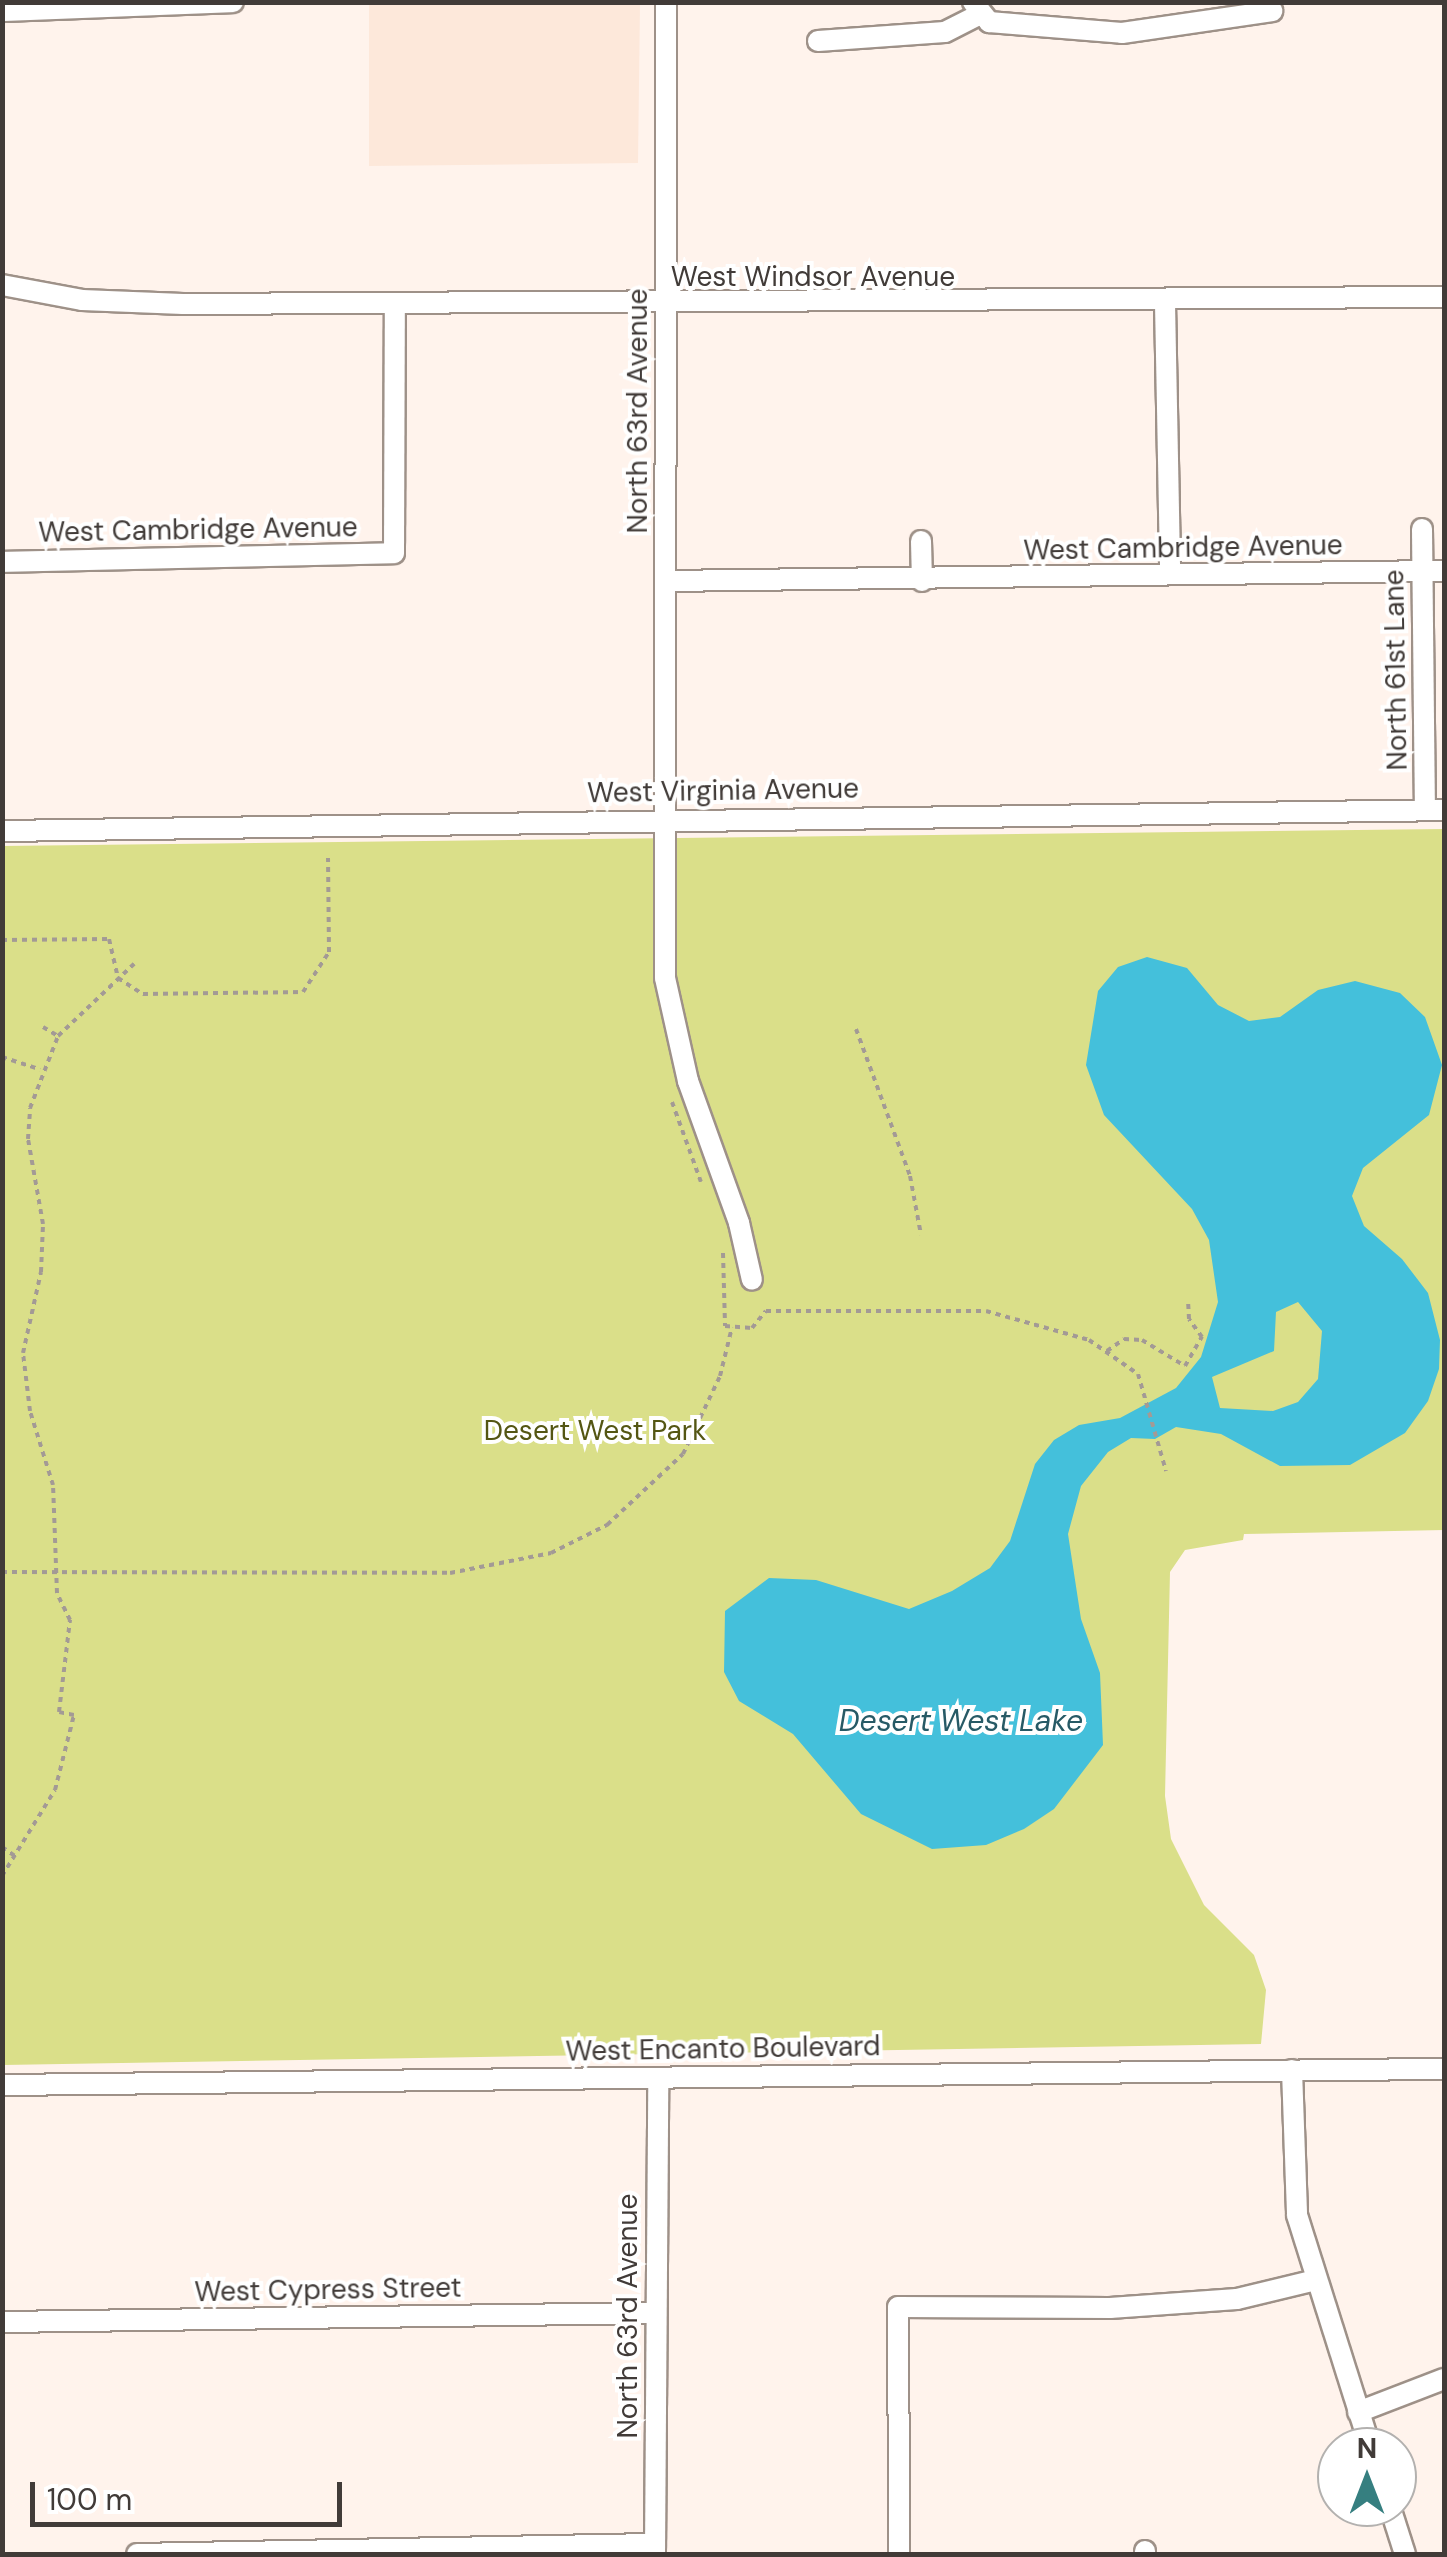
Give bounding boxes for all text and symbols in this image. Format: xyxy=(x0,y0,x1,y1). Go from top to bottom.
street label: West Windsor Avenue xyxy=(671,260,955,294)
street label: North 63rd Avenue xyxy=(621,289,655,533)
street label: West Cambridge Avenue xyxy=(38,510,358,550)
street label: West Cambridge Avenue xyxy=(1023,528,1343,568)
street label: North 61st Lane xyxy=(1377,569,1415,771)
street label: West Virginia Avenue xyxy=(587,772,859,810)
park label: Desert West Park xyxy=(484,1414,706,1448)
water label: Desert West Lake xyxy=(839,1703,1083,1739)
street label: West Encanto Boulevard xyxy=(565,2029,881,2069)
street label: North 63rd Avenue xyxy=(611,2194,645,2438)
street label: West Cypress Street xyxy=(194,2271,462,2309)
north arrow xyxy=(1317,2427,1417,2527)
text: N xyxy=(1357,2430,1377,2467)
scale bar xyxy=(35,2462,348,2524)
text: 100 m xyxy=(47,2480,132,2519)

